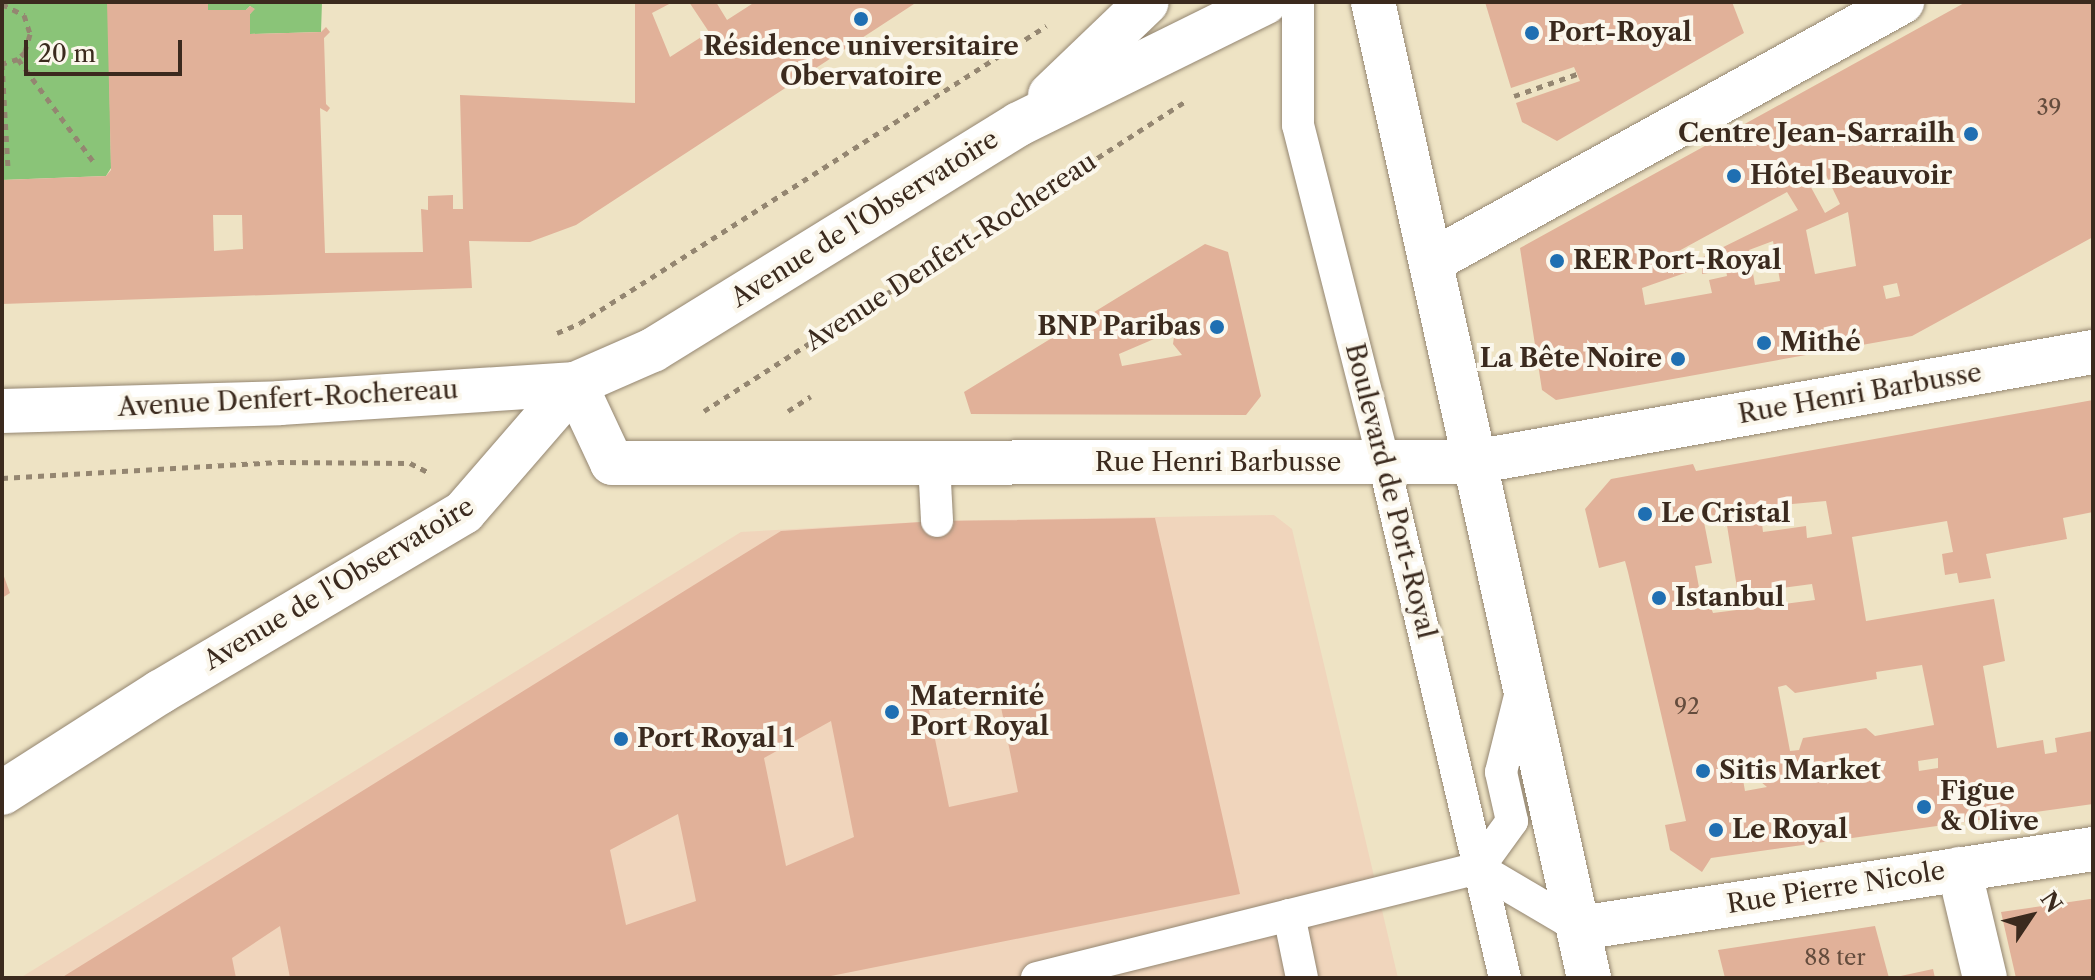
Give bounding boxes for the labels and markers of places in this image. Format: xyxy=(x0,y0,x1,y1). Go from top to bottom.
marker: Résidence universitaire Obervatoire xyxy=(852,10,870,28)
place label: Port-Royal xyxy=(1548,17,1692,49)
marker: Port-Royal xyxy=(1523,24,1541,42)
place label: Résidence universitaire Obervatoire xyxy=(703,31,1019,92)
place label: Centre Jean-Sarrailh xyxy=(1678,118,1955,150)
marker: Centre Jean-Sarrailh xyxy=(1962,125,1980,143)
place label: Hôtel Beauvoir xyxy=(1750,160,1952,192)
marker: Hôtel Beauvoir xyxy=(1725,167,1743,185)
place label: RER Port-Royal xyxy=(1573,245,1782,277)
marker: RER Port-Royal xyxy=(1548,252,1566,270)
place label: BNP Paribas xyxy=(1036,311,1201,343)
marker: BNP Paribas xyxy=(1208,318,1226,336)
place label: Mithé xyxy=(1780,327,1861,359)
marker: Mithé xyxy=(1755,334,1773,352)
place label: La Bête Noire xyxy=(1479,343,1662,375)
marker: La Bête Noire xyxy=(1669,350,1687,368)
place label: Le Cristal xyxy=(1661,498,1791,530)
marker: Le Cristal xyxy=(1636,505,1654,523)
place label: Istanbul xyxy=(1675,582,1784,614)
marker: Istanbul xyxy=(1650,589,1668,607)
place label: Maternité Port Royal xyxy=(910,681,1049,742)
marker: Maternité Port Royal xyxy=(881,701,903,723)
place label: Port Royal 1 xyxy=(637,723,794,755)
marker: Port Royal 1 xyxy=(612,730,630,748)
place label: Sitis Market xyxy=(1719,755,1881,787)
marker: Sitis Market xyxy=(1694,762,1712,780)
place label: Figue & Olive xyxy=(1940,776,2039,838)
marker: Figue & Olive xyxy=(1915,798,1933,816)
place label: Le Royal xyxy=(1732,814,1848,846)
marker: Le Royal xyxy=(1707,821,1725,839)

